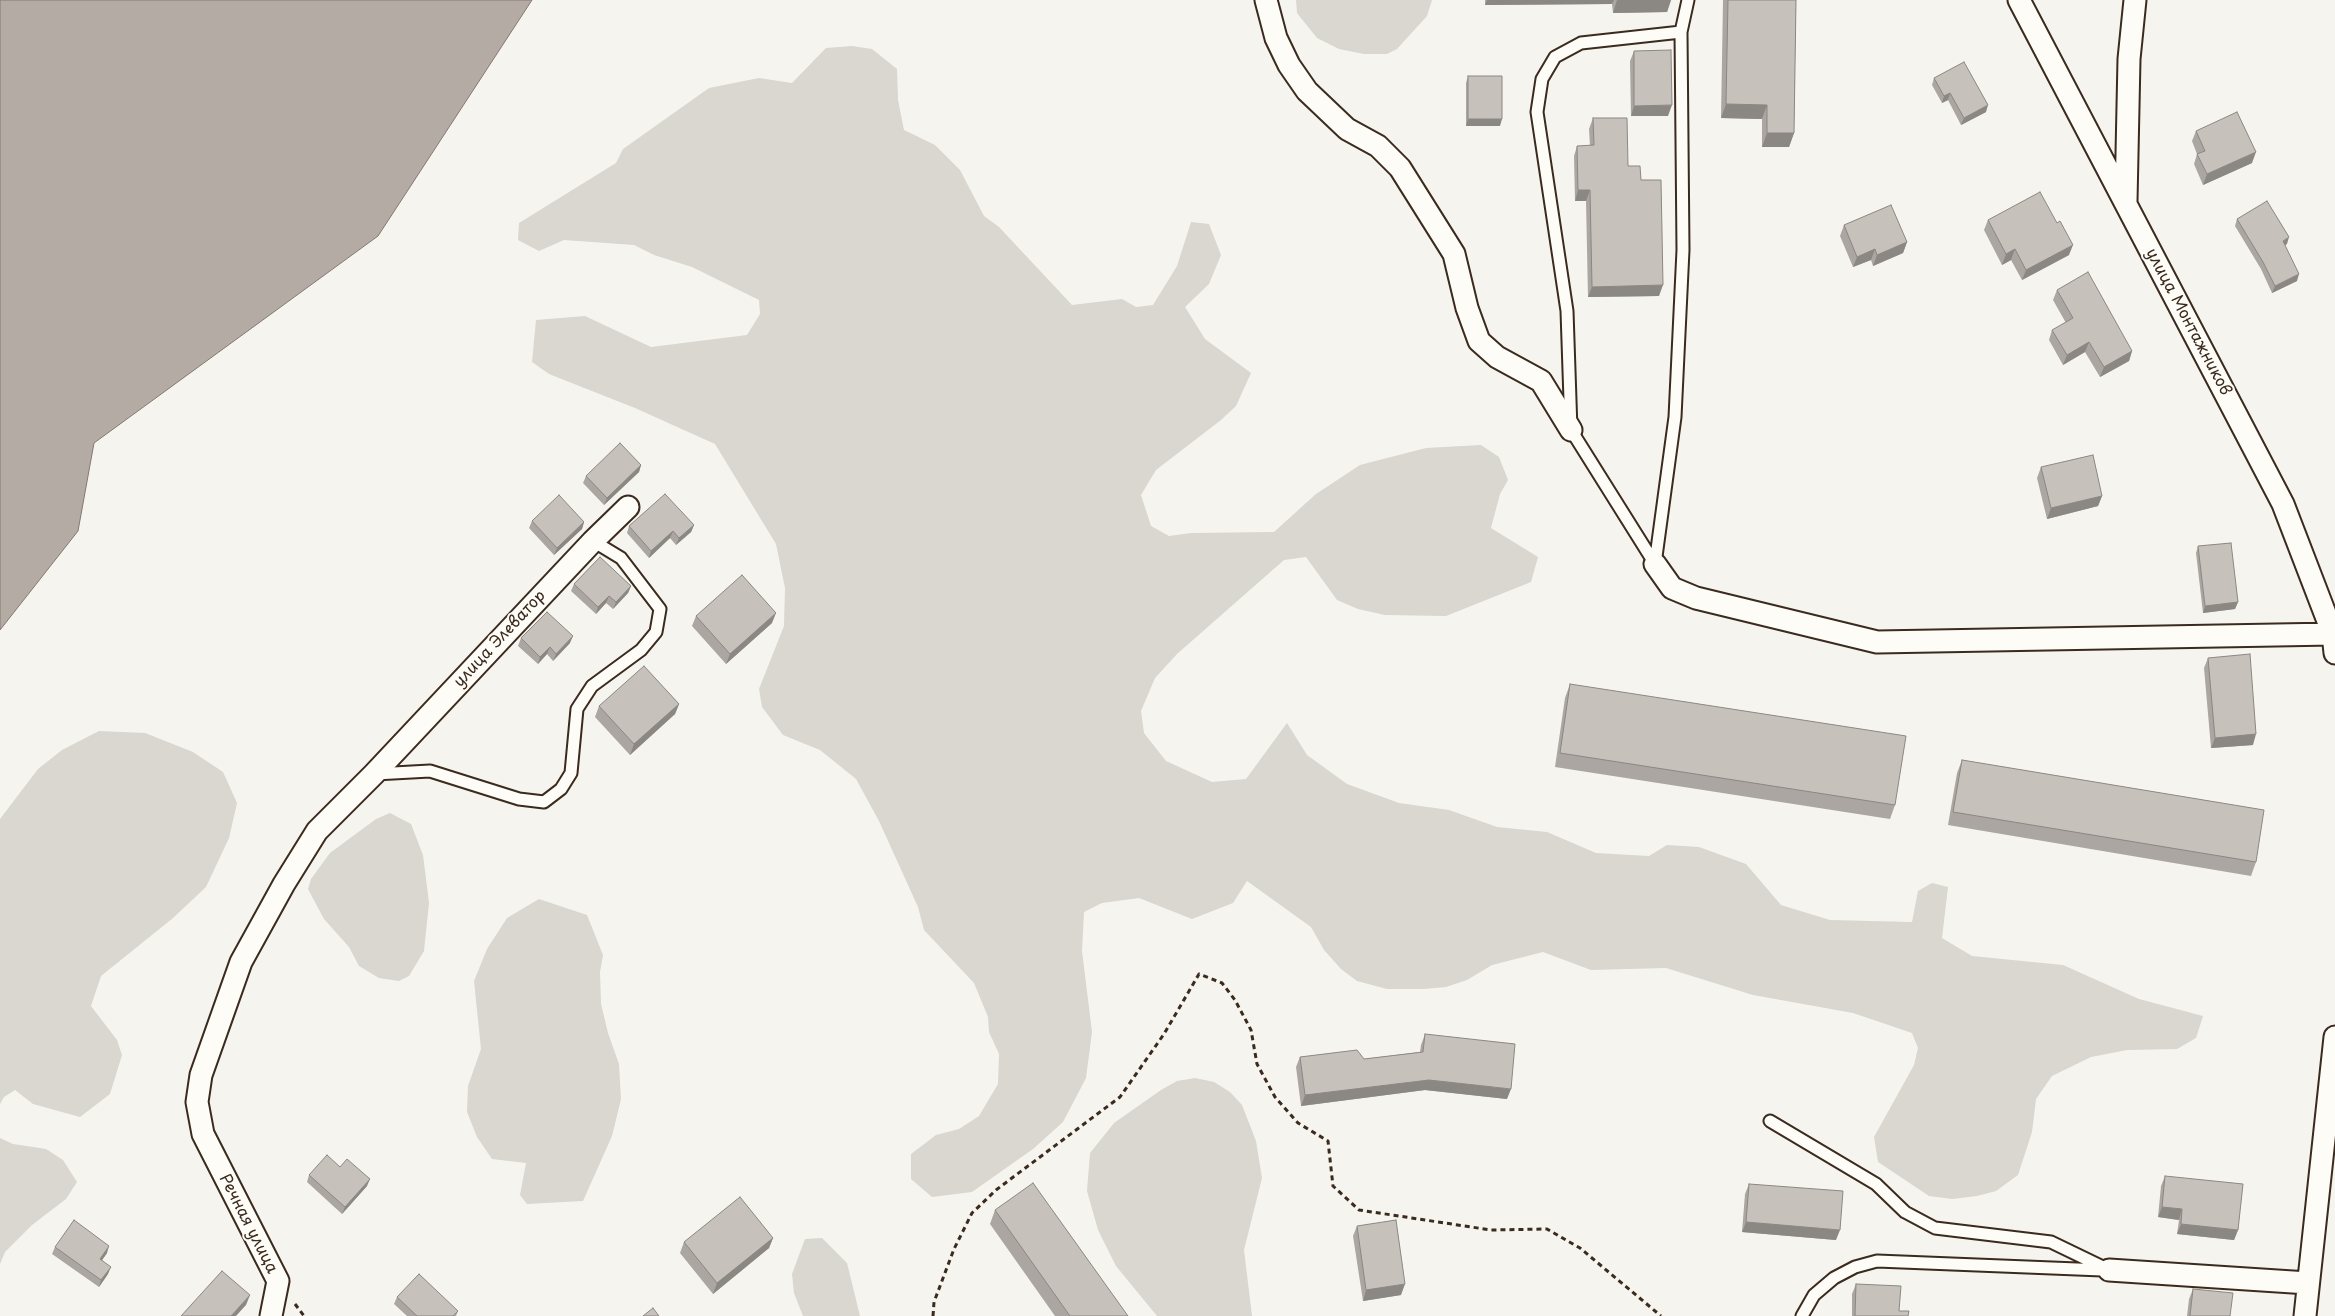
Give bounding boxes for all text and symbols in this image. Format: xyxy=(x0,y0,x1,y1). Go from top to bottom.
street label: улица Монтажников xyxy=(2141,245,2235,399)
street label: улица Элеватор xyxy=(450,586,550,692)
street label: Речная улица xyxy=(215,1171,281,1277)

